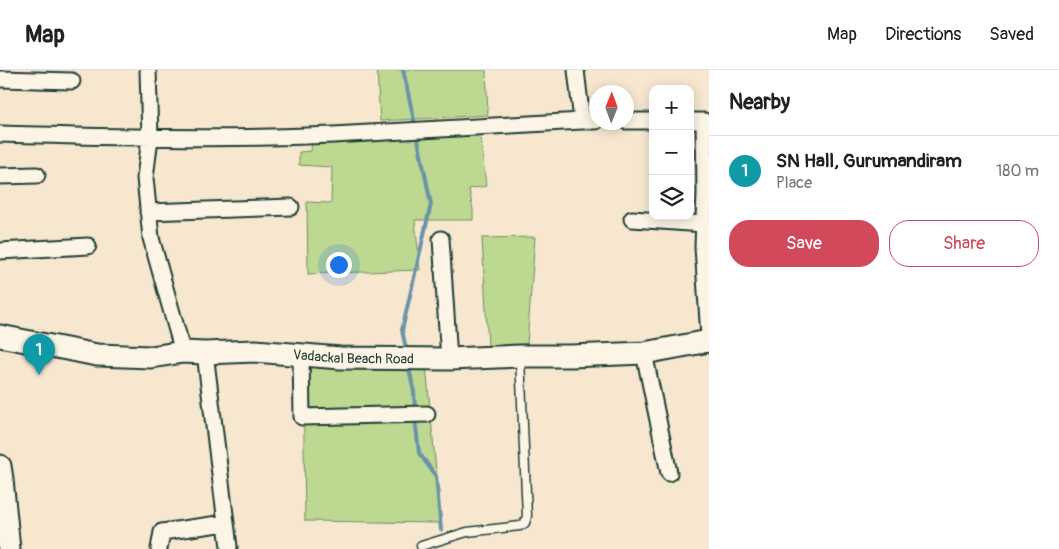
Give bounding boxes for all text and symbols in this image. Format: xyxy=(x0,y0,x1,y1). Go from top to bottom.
text: Map xyxy=(25,20,65,49)
text: Map xyxy=(827,23,857,46)
text: Directions xyxy=(885,23,961,46)
text: Saved xyxy=(989,23,1034,46)
north arrow xyxy=(589,85,634,130)
map controls xyxy=(649,85,694,220)
button: + xyxy=(649,85,694,130)
text: Nearby xyxy=(729,89,790,116)
button: − xyxy=(649,130,694,175)
text: SN Hall, Gurumandiram xyxy=(776,149,962,173)
text: 1 xyxy=(742,161,748,181)
text: 180 m xyxy=(996,161,1039,181)
text: Place xyxy=(776,173,812,193)
button: layers xyxy=(649,175,694,220)
button: Save xyxy=(729,220,879,267)
button: Share xyxy=(889,220,1039,267)
your location xyxy=(326,252,352,278)
pin: 1 xyxy=(23,334,55,375)
street label: Vadackal Beach Road xyxy=(292,346,414,368)

